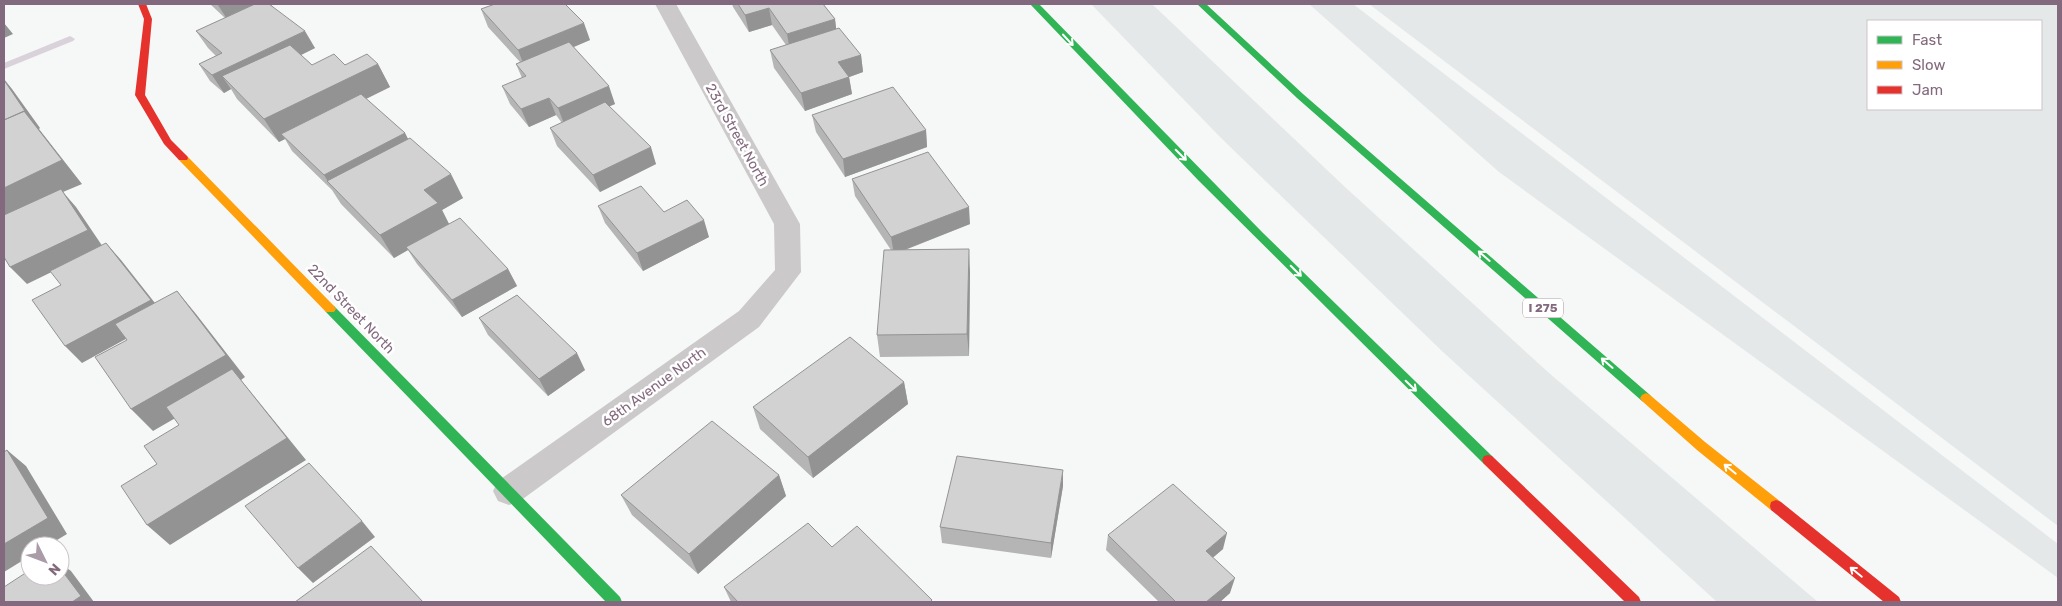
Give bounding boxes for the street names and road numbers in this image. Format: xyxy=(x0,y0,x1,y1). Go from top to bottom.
street label: 23rd Street North xyxy=(702,81,772,189)
street label: 22nd Street North xyxy=(304,261,398,357)
road number: I 275 xyxy=(1523,298,1563,318)
street label: 68th Avenue North xyxy=(599,344,709,430)

